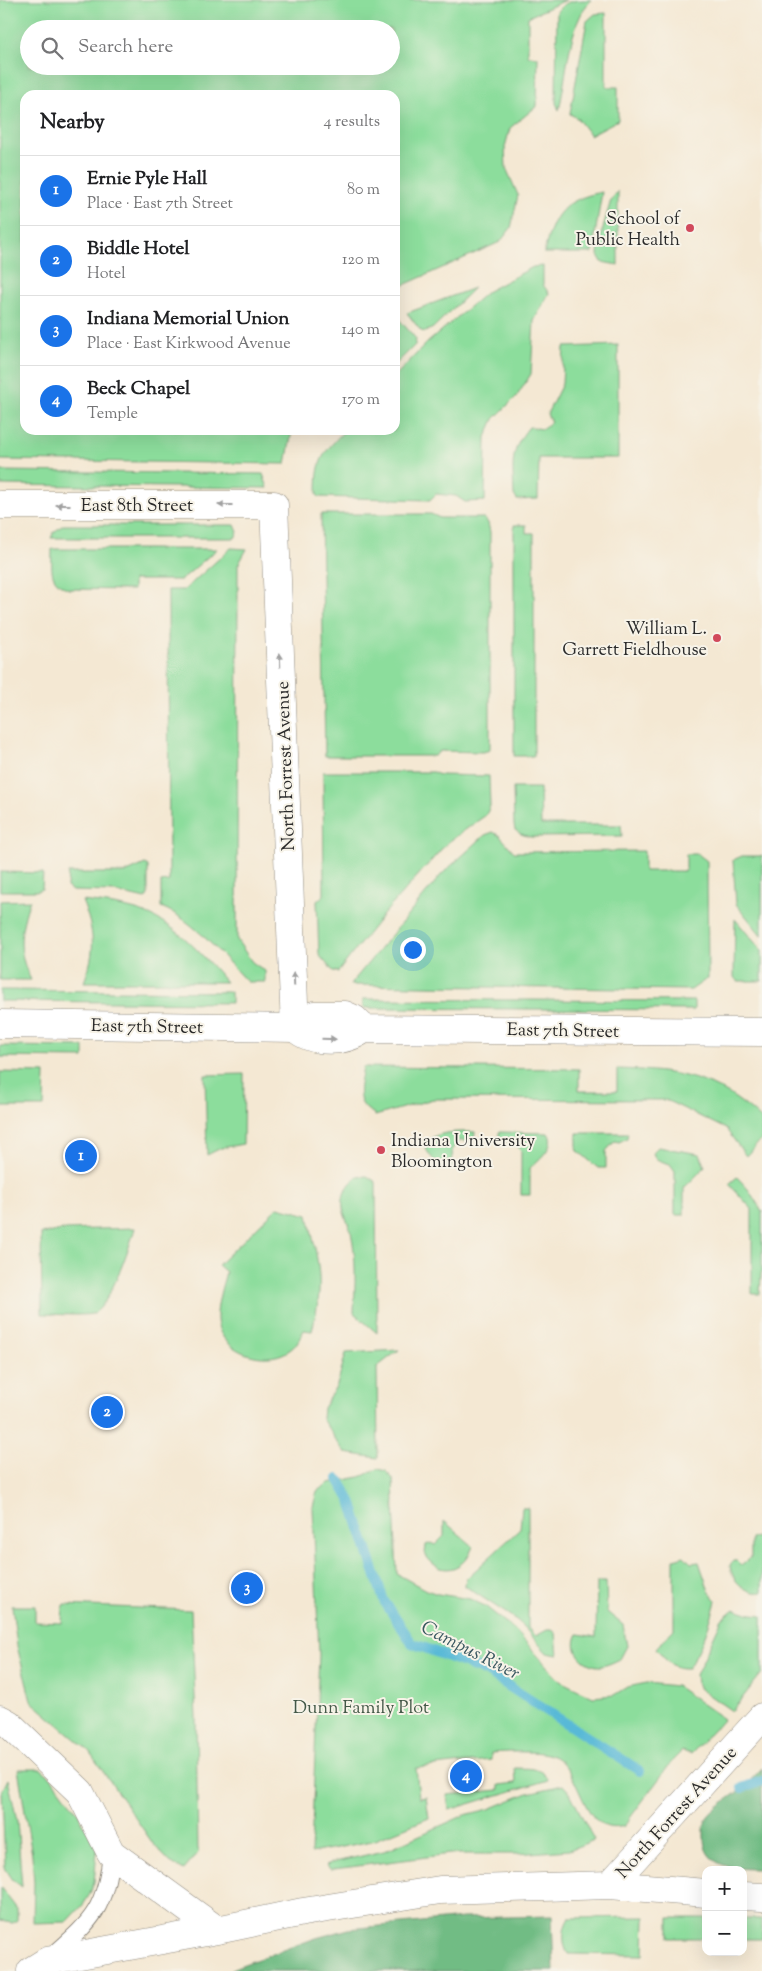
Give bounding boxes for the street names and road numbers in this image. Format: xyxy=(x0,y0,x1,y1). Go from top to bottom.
street label: East 8th Street xyxy=(81,494,193,520)
street label: North Forrest Avenue xyxy=(271,681,303,851)
street label: East 7th Street xyxy=(91,1014,203,1042)
street label: East 7th Street xyxy=(507,1018,619,1046)
street label: North Forrest Avenue xyxy=(611,1742,744,1885)

